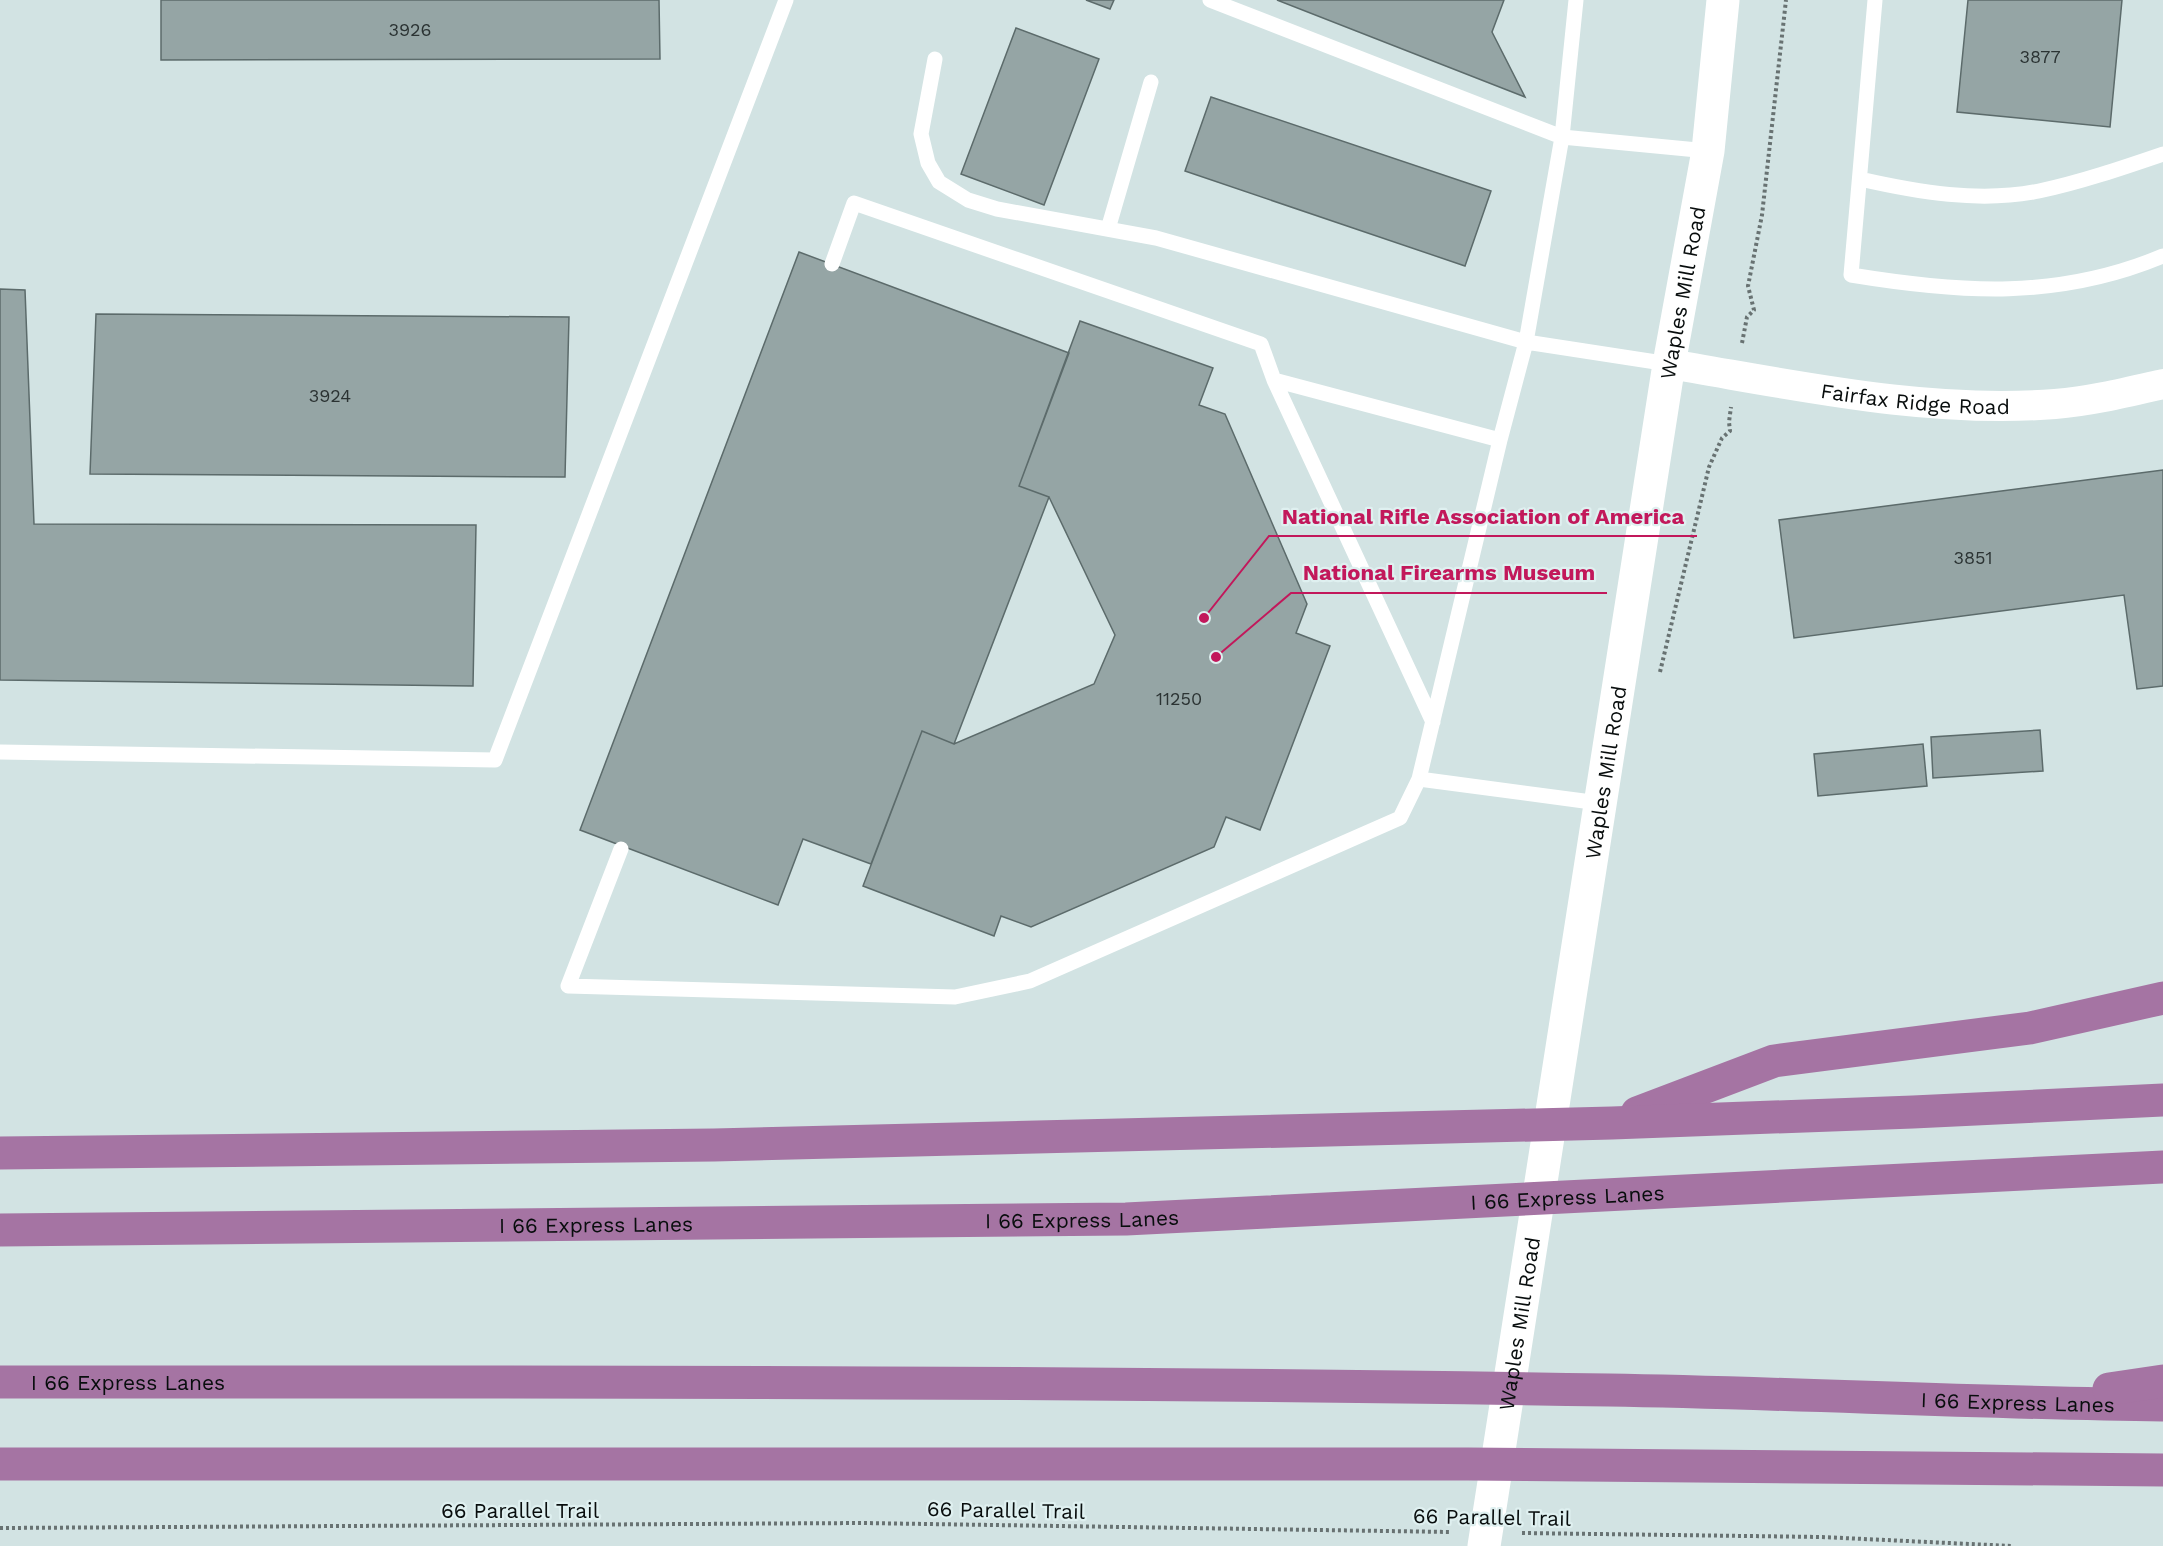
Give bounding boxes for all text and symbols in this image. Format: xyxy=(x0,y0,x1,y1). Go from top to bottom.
house number: 3926 xyxy=(388,19,432,40)
house number: 3877 xyxy=(2019,46,2061,67)
street label: Waples Mill Road xyxy=(1654,204,1710,381)
street label: Fairfax Ridge Road xyxy=(1819,377,2010,419)
house number: 3924 xyxy=(309,385,351,406)
callout: National Rifle Association of America xyxy=(1269,496,1697,536)
text: National Rifle Association of America xyxy=(1282,504,1685,529)
house number: 3851 xyxy=(1953,547,1993,568)
callout: National Firearms Museum xyxy=(1291,553,1607,593)
text: National Firearms Museum xyxy=(1303,560,1595,585)
street label: Waples Mill Road xyxy=(1579,684,1631,861)
house number: 11250 xyxy=(1156,688,1202,709)
street label: I 66 Express Lanes xyxy=(1470,1180,1665,1214)
street label: I 66 Express Lanes xyxy=(985,1204,1180,1233)
street label: I 66 Express Lanes xyxy=(499,1211,693,1238)
street label: Waples Mill Road xyxy=(1493,1235,1545,1412)
street label: I 66 Express Lanes xyxy=(31,1369,225,1394)
street label: I 66 Express Lanes xyxy=(1920,1387,2115,1417)
street label: 66 Parallel Trail xyxy=(927,1496,1086,1524)
street label: 66 Parallel Trail xyxy=(441,1498,600,1523)
street label: 66 Parallel Trail xyxy=(1413,1503,1572,1531)

